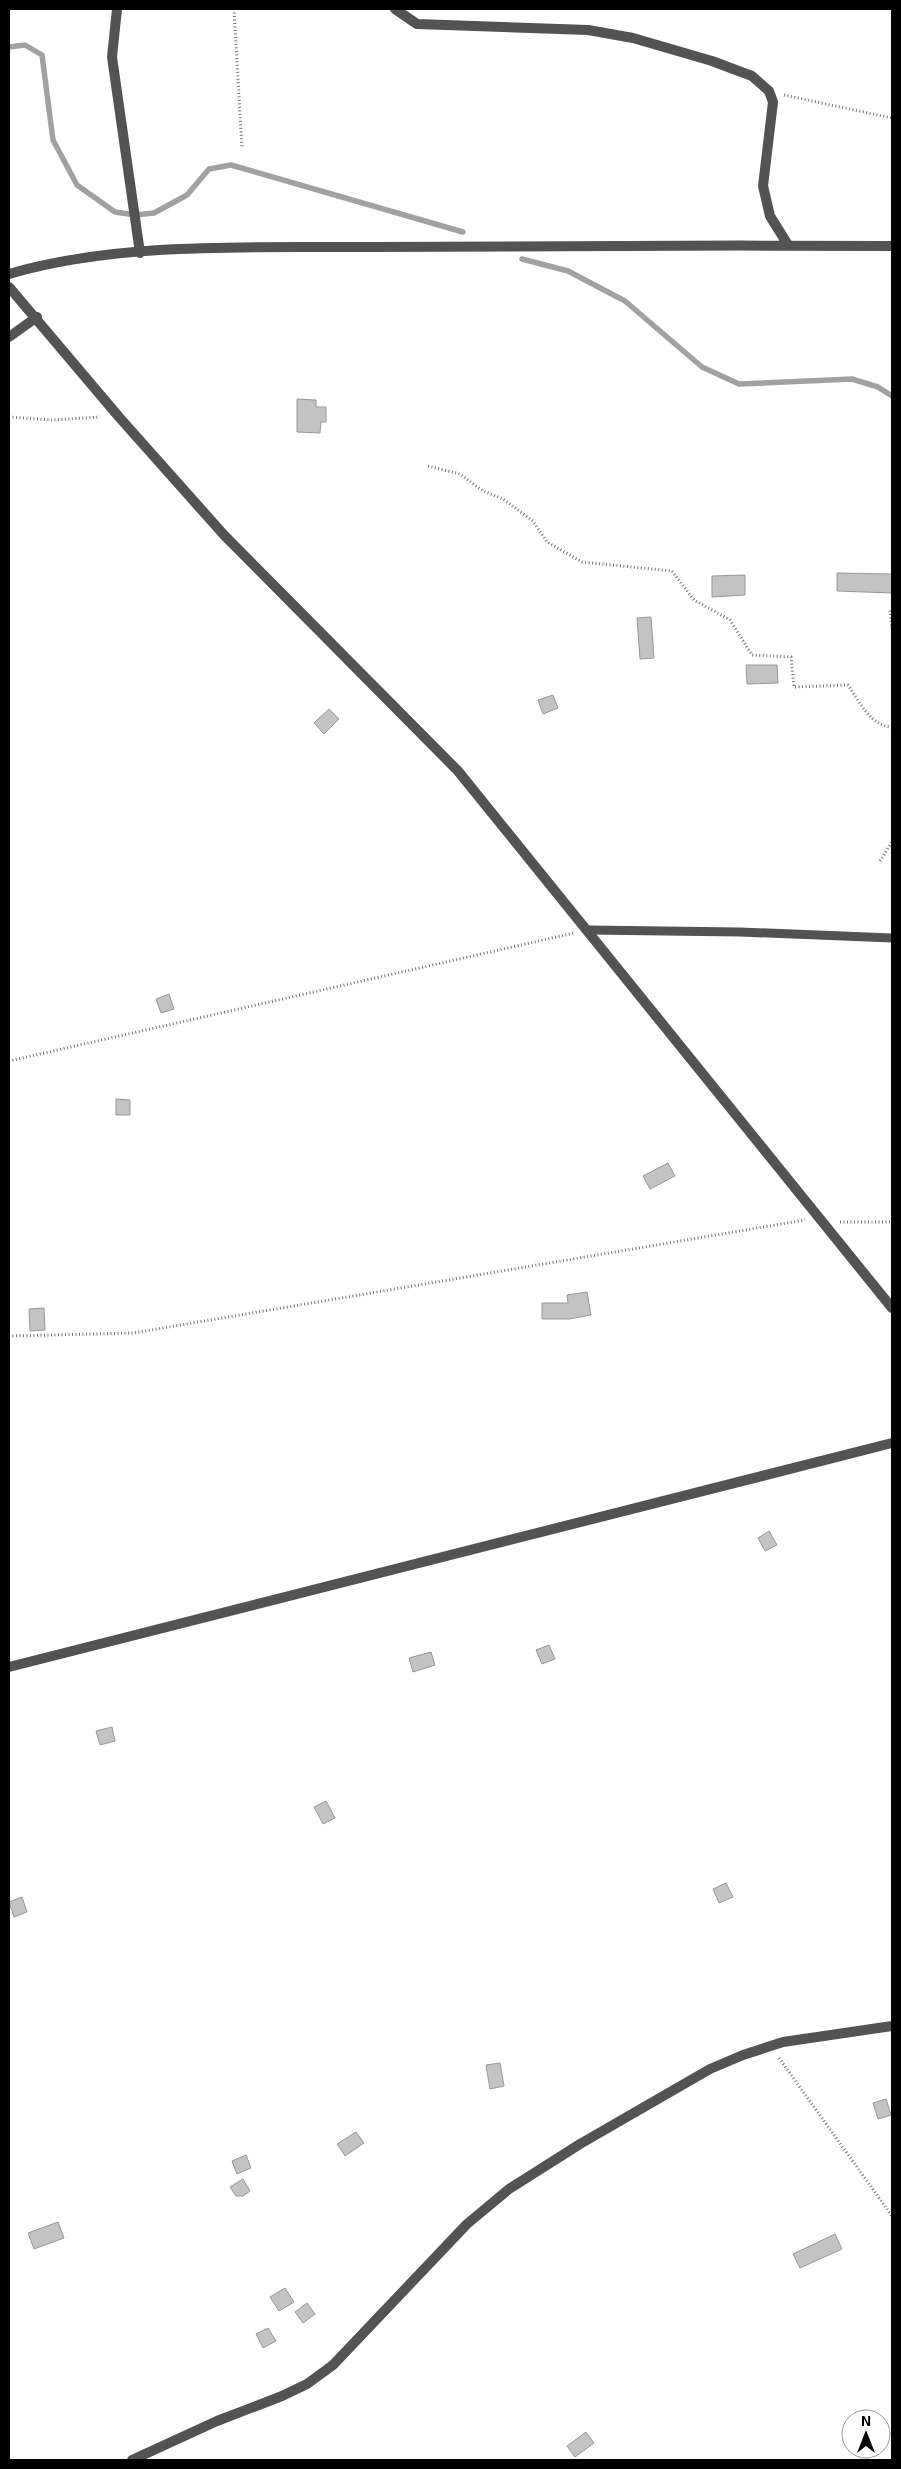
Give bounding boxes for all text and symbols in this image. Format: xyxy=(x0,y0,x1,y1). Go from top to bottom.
north arrow xyxy=(841,2409,891,2459)
text: N xyxy=(861,2412,871,2429)

